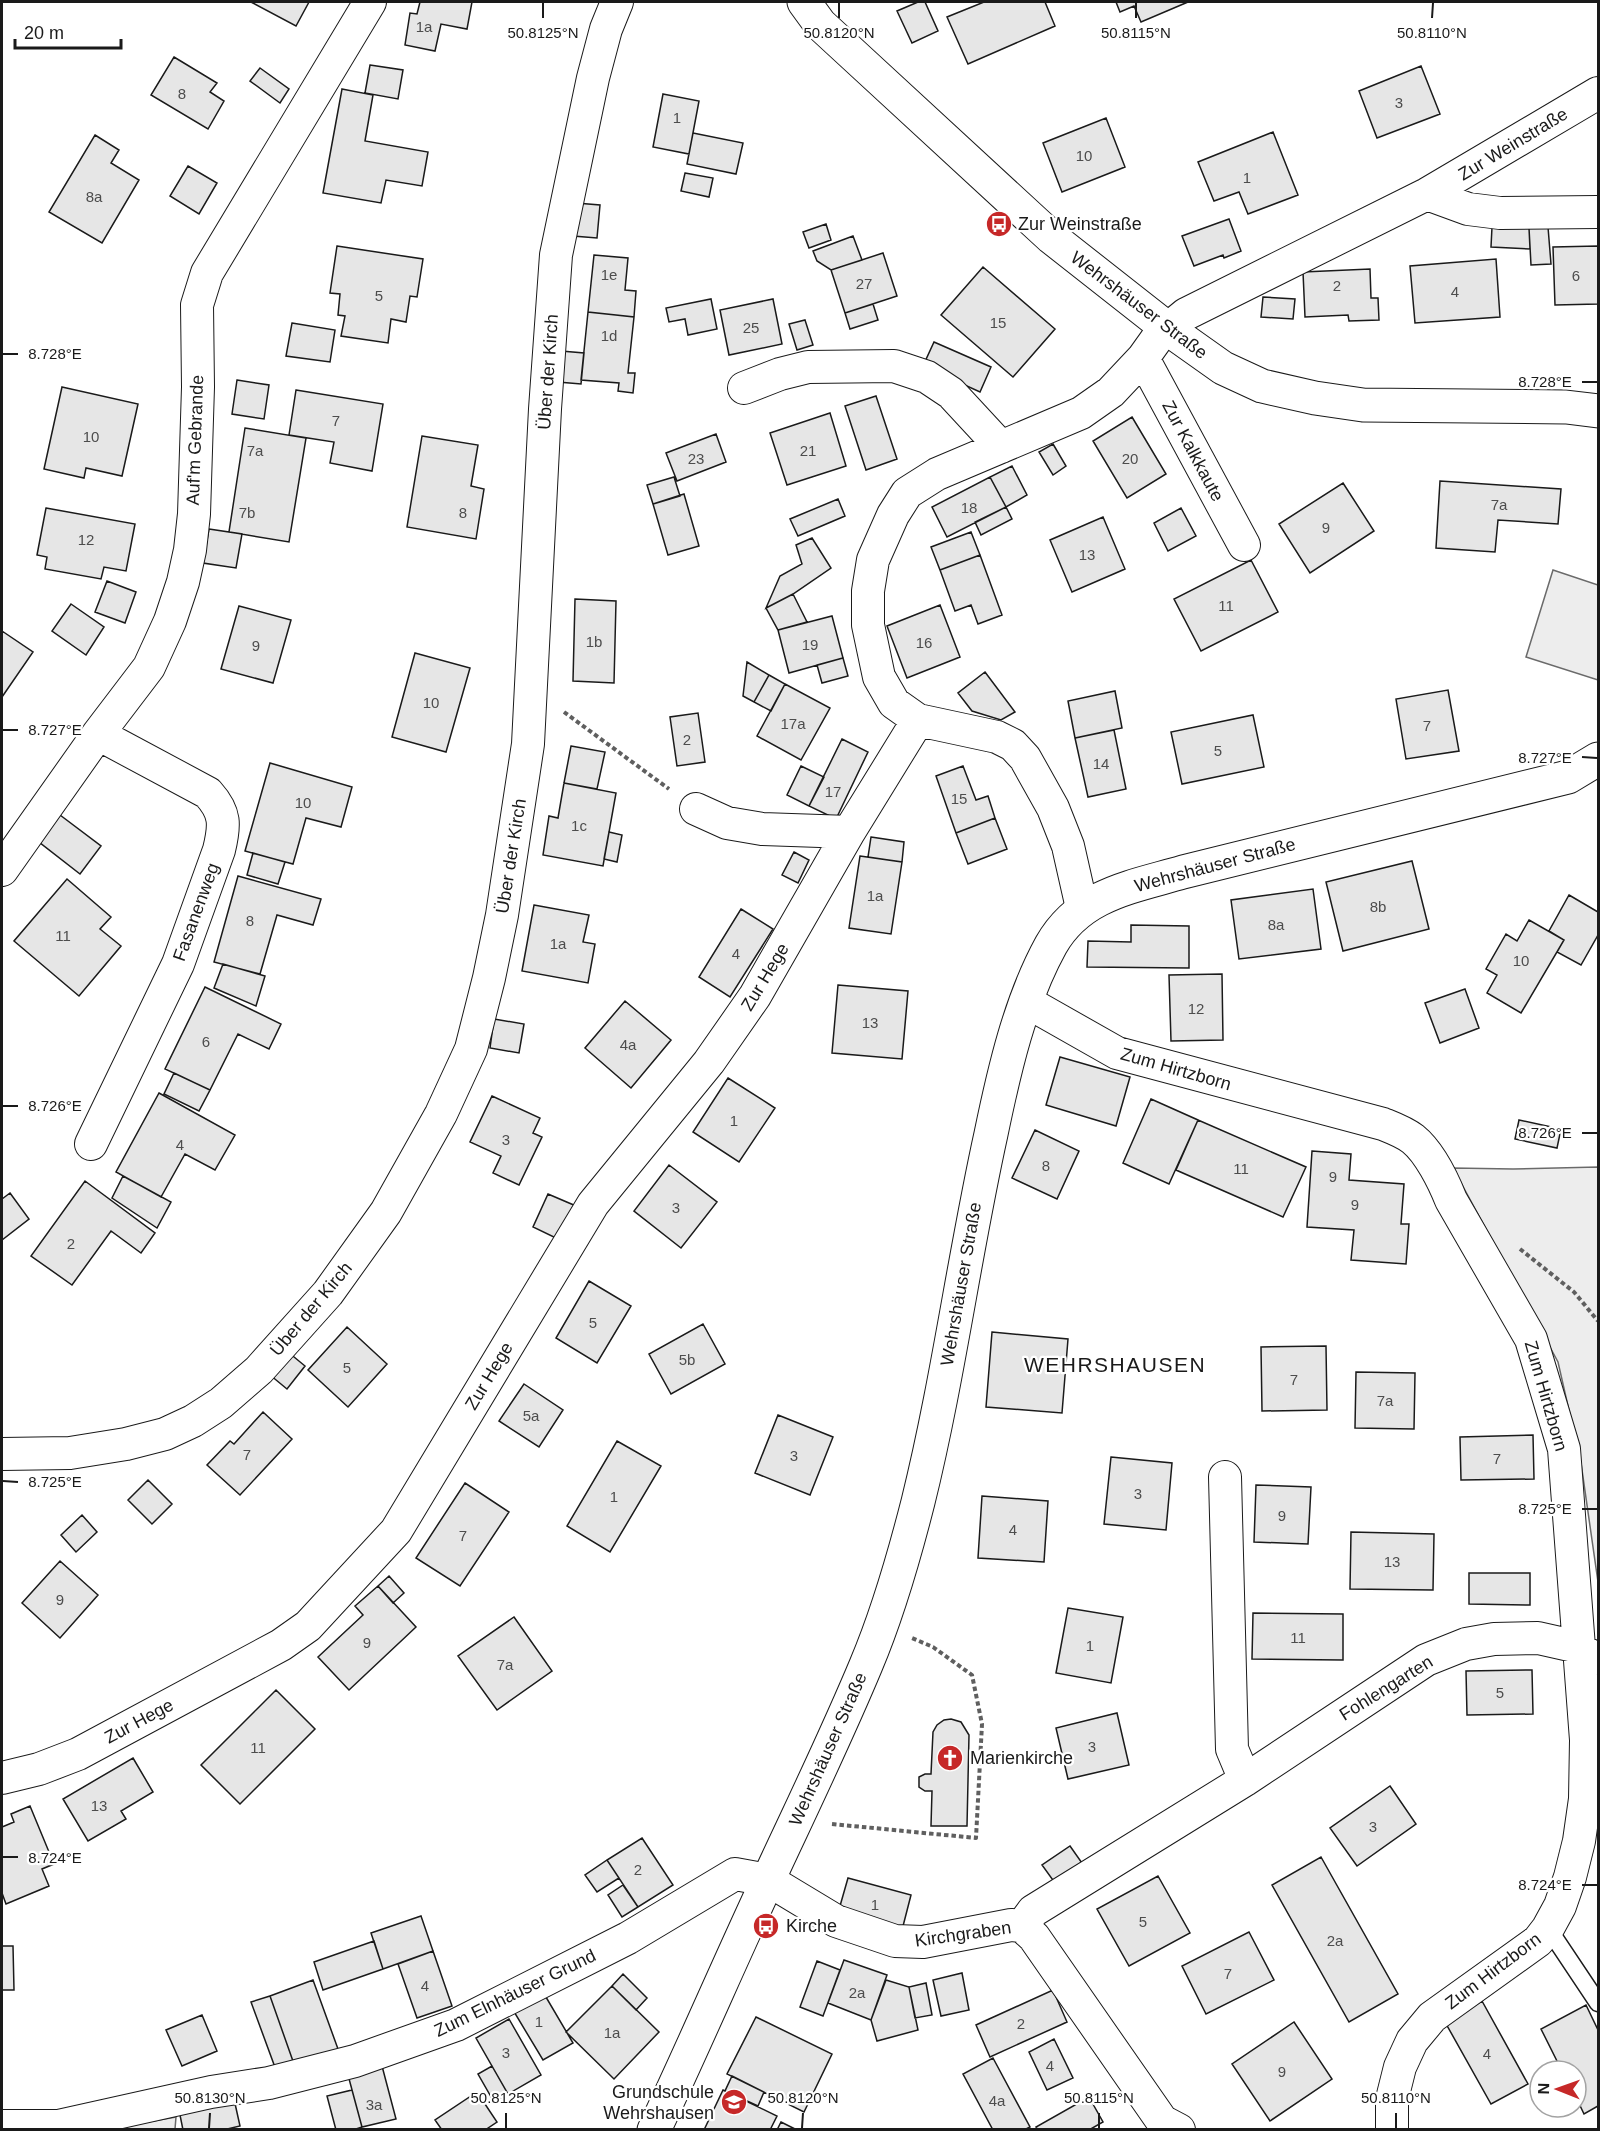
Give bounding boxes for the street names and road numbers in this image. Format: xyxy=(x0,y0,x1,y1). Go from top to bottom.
street label: Zur Weinstraße xyxy=(1455,104,1571,184)
street label: Wehrshäuser Straße xyxy=(1067,247,1211,363)
street label: Über der Kirch xyxy=(534,313,562,431)
street label: Auf'm Gebrande xyxy=(183,374,207,506)
street label: Zur Kalkkaute xyxy=(1158,397,1228,505)
street label: Über der Kirch xyxy=(492,797,530,915)
street label: Wehrshäuser Straße xyxy=(1132,834,1298,896)
street label: Fasanenweg xyxy=(169,860,223,964)
street label: Zur Hege xyxy=(737,940,793,1014)
street label: Zum Hirtzborn xyxy=(1118,1044,1234,1094)
street label: Wehrshäuser Straße xyxy=(937,1201,985,1367)
street label: Über der Kirch xyxy=(266,1258,356,1360)
street label: Zum Hirtzborn xyxy=(1521,1338,1571,1454)
street label: Zur Hege xyxy=(461,1339,517,1413)
street label: Fohlengarten xyxy=(1336,1651,1436,1725)
street label: Wehrshäuser Straße xyxy=(785,1669,871,1829)
street label: Zur Hege xyxy=(101,1695,177,1747)
street label: Kirchgraben xyxy=(914,1917,1012,1951)
street label: Zum Hirtzborn xyxy=(1441,1929,1545,2013)
street label: Zum Elnhäuser Grund xyxy=(431,1945,599,2041)

